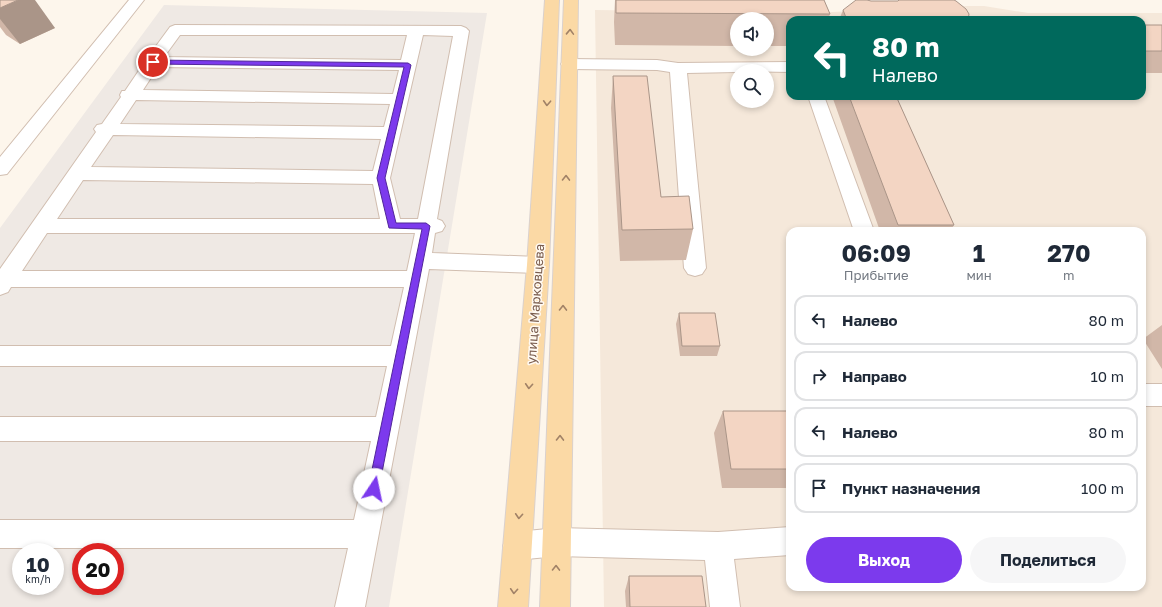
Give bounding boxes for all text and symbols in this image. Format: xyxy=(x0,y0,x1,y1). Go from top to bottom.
map controls xyxy=(730,12,774,108)
button: sound xyxy=(730,12,774,56)
one-way arrow xyxy=(566,29,574,35)
text: 80 m xyxy=(872,30,940,63)
icon: left xyxy=(806,32,858,84)
pin xyxy=(136,45,170,79)
icon: arrive xyxy=(142,51,164,73)
button: search xyxy=(730,64,774,108)
text: Налево xyxy=(872,64,938,86)
one-way arrow xyxy=(543,100,551,106)
one-way arrow xyxy=(562,175,570,181)
text: 06:09 xyxy=(842,238,911,267)
text: 1 xyxy=(973,238,985,267)
text: 270 xyxy=(1047,238,1090,267)
street label: улица Марковцева xyxy=(523,243,547,365)
text: Прибытие xyxy=(844,267,909,283)
text: мин xyxy=(966,267,992,283)
text: m xyxy=(1063,267,1075,283)
one-way arrow xyxy=(559,305,567,311)
icon: left xyxy=(808,309,830,331)
text: Налево xyxy=(842,311,898,329)
text: 80 m xyxy=(1089,311,1124,329)
icon: right xyxy=(808,365,830,387)
text: Направо xyxy=(842,367,907,385)
text: 10 m xyxy=(1090,367,1124,385)
one-way arrow xyxy=(525,383,534,389)
icon: left xyxy=(808,421,830,443)
text: Налево xyxy=(842,423,898,441)
text: 80 m xyxy=(1089,423,1124,441)
one-way arrow xyxy=(555,435,564,441)
position arrow xyxy=(353,468,395,510)
icon: arrive xyxy=(808,477,830,499)
text: Пункт назначения xyxy=(842,479,980,497)
text: 100 m xyxy=(1081,479,1124,497)
one-way arrow xyxy=(515,513,524,519)
button: Выход xyxy=(806,537,962,583)
button: Поделиться xyxy=(970,537,1126,583)
speed limit sign: 20 xyxy=(72,543,124,595)
text: 10 xyxy=(26,552,50,576)
one-way arrow xyxy=(552,565,561,571)
text: km/h xyxy=(25,573,51,585)
one-way arrow xyxy=(510,588,519,594)

